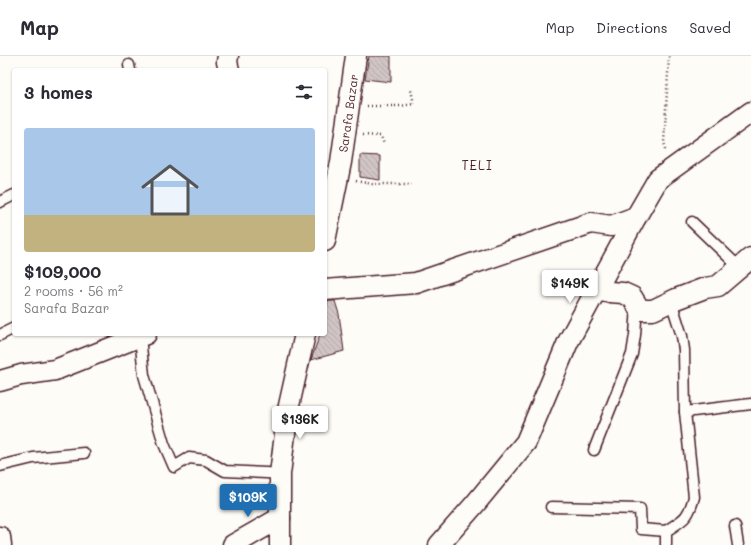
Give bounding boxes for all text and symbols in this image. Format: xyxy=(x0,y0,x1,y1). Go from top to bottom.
text: Map xyxy=(20,15,59,40)
text: Map xyxy=(546,18,574,37)
text: Directions xyxy=(596,18,667,37)
text: Saved xyxy=(689,18,731,37)
street label: Sarafa Bazar xyxy=(334,73,361,153)
text: 3 homes xyxy=(24,81,93,103)
icon: filters xyxy=(293,81,315,103)
icon: home xyxy=(134,154,206,226)
district label: TELI xyxy=(461,156,493,173)
text: $109,000 xyxy=(24,260,101,282)
pin: $149K xyxy=(542,270,598,304)
text: $149K xyxy=(551,274,589,291)
text: 2 rooms · 56 m² xyxy=(24,282,123,299)
text: Sarafa Bazar xyxy=(24,299,109,316)
pin: $136K xyxy=(272,406,328,440)
text: $136K xyxy=(281,410,319,427)
pin: $109K xyxy=(220,484,276,518)
text: $109K xyxy=(229,488,267,505)

